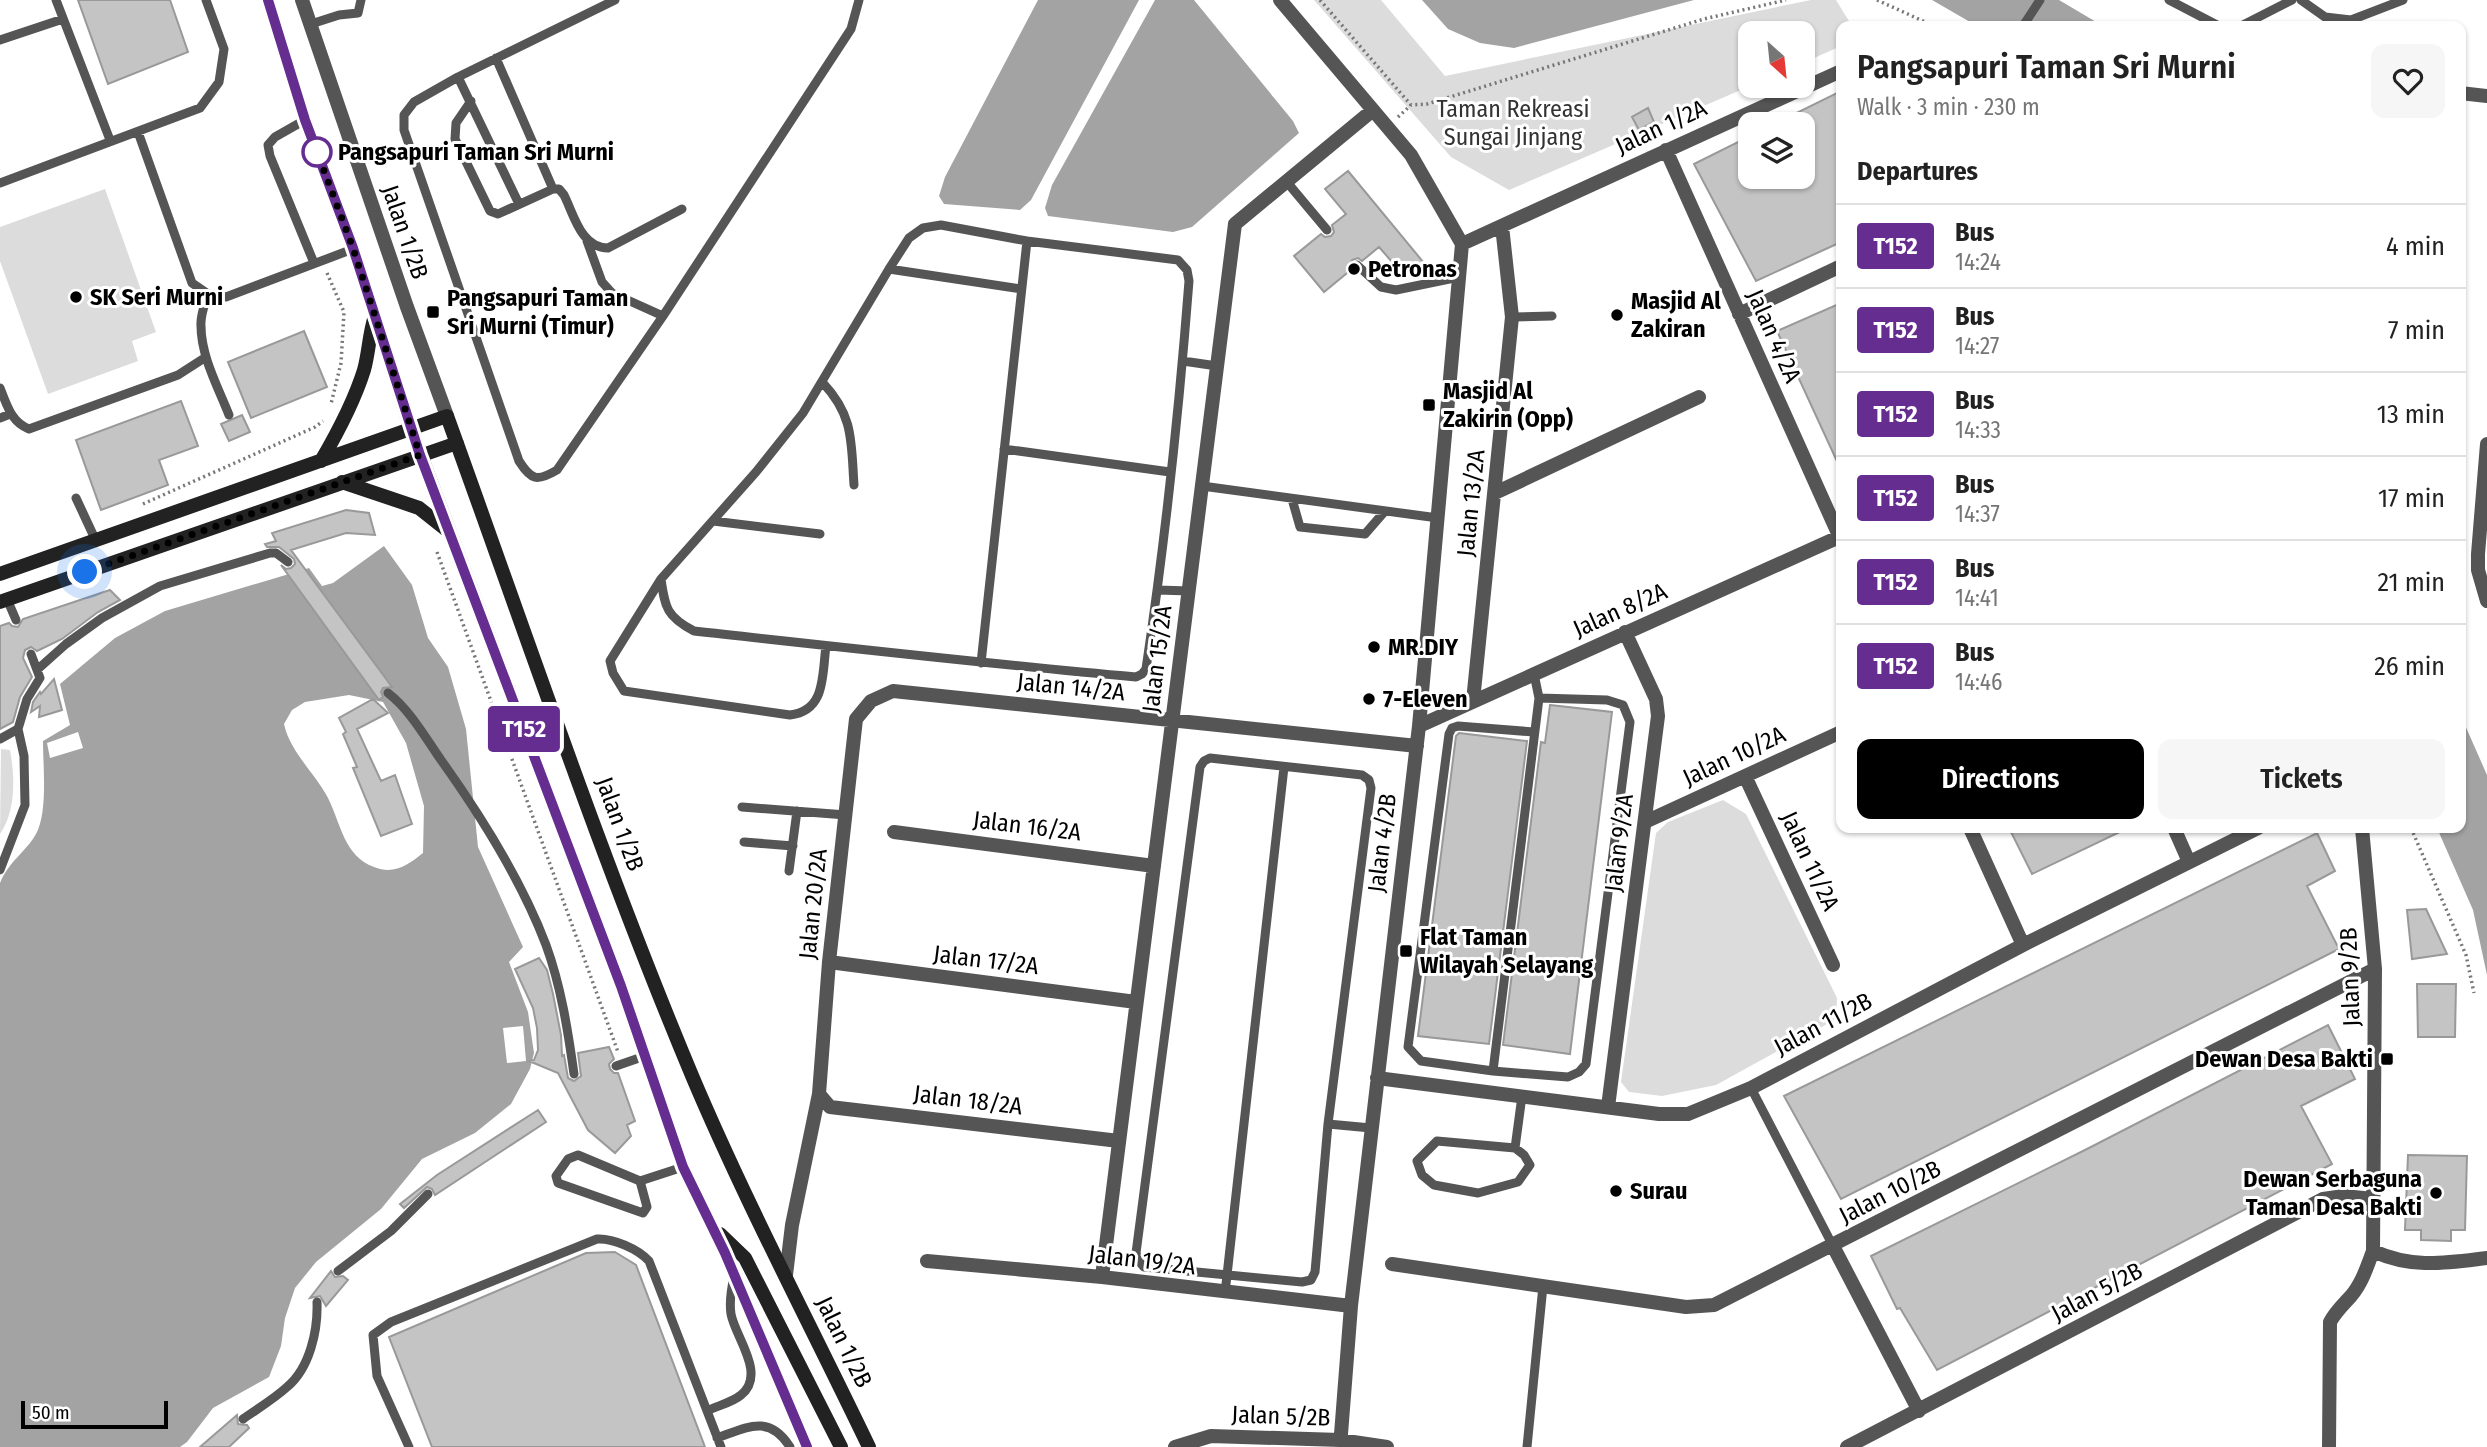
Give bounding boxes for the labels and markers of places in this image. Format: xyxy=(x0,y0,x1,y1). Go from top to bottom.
marker: Pangsapuri Taman Sri Murni xyxy=(302,137,332,167)
place label: Pangsapuri Taman Sri Murni xyxy=(338,138,614,166)
place label: Petronas xyxy=(1368,255,1457,283)
marker: Petronas xyxy=(1346,261,1362,277)
place label: SK Seri Murni xyxy=(90,283,223,311)
place label: Pangsapuri Taman Sri Murni (Timur) xyxy=(447,284,628,340)
place label: Masjid Al Zakiran xyxy=(1631,287,1721,343)
marker: SK Seri Murni xyxy=(68,289,84,305)
marker: Pangsapuri Taman Sri Murni (Timur) xyxy=(425,304,441,320)
marker: Masjid Al Zakiran xyxy=(1609,307,1625,323)
place label: Masjid Al Zakirin (Opp) xyxy=(1443,377,1573,433)
marker: Masjid Al Zakirin (Opp) xyxy=(1421,397,1437,413)
place label: MR.DIY xyxy=(1388,633,1459,661)
marker: MR.DIY xyxy=(1366,639,1382,655)
place label: 7-Eleven xyxy=(1383,685,1468,713)
marker: 7-Eleven xyxy=(1361,691,1377,707)
place label: Flat Taman Wilayah Selayang xyxy=(1420,923,1593,979)
marker: Flat Taman Wilayah Selayang xyxy=(1398,943,1414,959)
place label: Dewan Desa Bakti xyxy=(2195,1045,2373,1073)
marker: Dewan Desa Bakti xyxy=(2379,1051,2395,1067)
place label: Dewan Serbaguna Taman Desa Bakti xyxy=(2243,1165,2422,1221)
place label: Surau xyxy=(1630,1177,1687,1205)
marker: Surau xyxy=(1608,1183,1624,1199)
marker: Dewan Serbaguna Taman Desa Bakti xyxy=(2428,1185,2444,1201)

